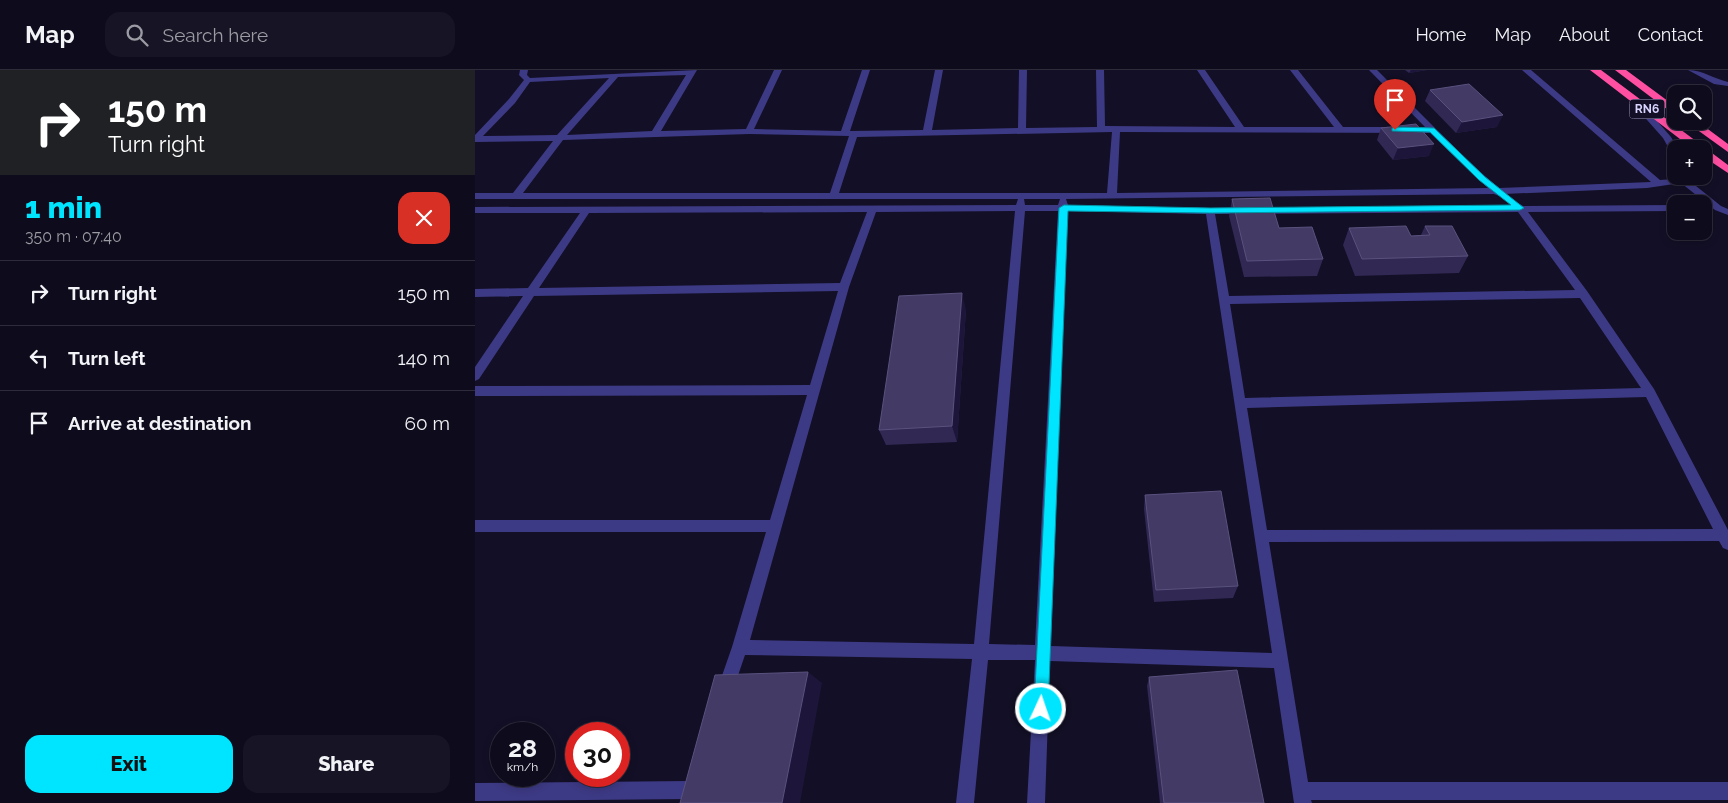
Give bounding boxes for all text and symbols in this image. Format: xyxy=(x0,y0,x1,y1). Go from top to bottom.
search box xyxy=(105,12,455,57)
text: Map xyxy=(25,20,75,49)
icon: search xyxy=(123,21,151,49)
text: Search here xyxy=(163,24,268,46)
text: Home xyxy=(1415,24,1466,45)
text: Map xyxy=(1494,24,1531,45)
text: About xyxy=(1559,24,1610,45)
text: Contact xyxy=(1638,24,1703,45)
pin xyxy=(1374,79,1416,130)
map controls xyxy=(1667,85,1712,240)
button: search xyxy=(1667,85,1712,130)
icon: arrive xyxy=(1381,86,1409,114)
text: 150 m xyxy=(108,89,207,130)
icon: right xyxy=(25,90,90,155)
road number: RN6 xyxy=(1629,100,1665,118)
text: Turn right xyxy=(108,131,205,157)
button: + xyxy=(1667,140,1712,185)
text: 1 min xyxy=(25,190,102,225)
button: close xyxy=(398,192,450,244)
button: − xyxy=(1667,195,1712,240)
text: 350 m · 07:40 xyxy=(25,227,122,246)
icon: right xyxy=(25,279,53,307)
text: Turn right xyxy=(68,282,157,304)
text: 150 m xyxy=(398,282,450,304)
icon: left xyxy=(25,344,53,372)
text: Turn left xyxy=(68,347,145,369)
text: 140 m xyxy=(398,347,450,369)
icon: arrive xyxy=(25,409,53,437)
text: Arrive at destination xyxy=(68,412,252,434)
text: 60 m xyxy=(405,412,450,434)
position arrow xyxy=(1014,682,1066,734)
speed limit sign: 30 xyxy=(565,722,630,787)
text: 28 xyxy=(508,733,537,763)
button: Exit xyxy=(25,735,233,793)
button: Share xyxy=(243,735,450,793)
text: km/h xyxy=(507,760,538,774)

